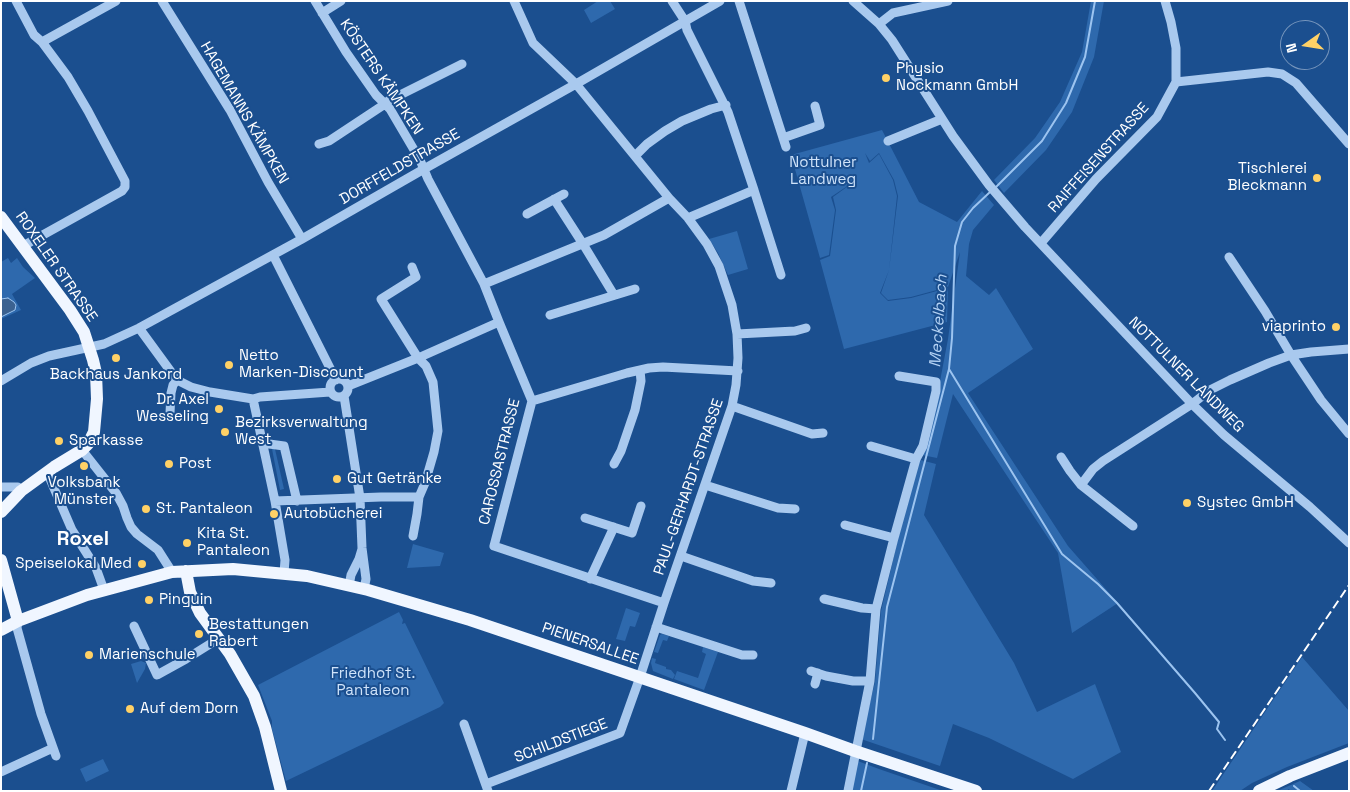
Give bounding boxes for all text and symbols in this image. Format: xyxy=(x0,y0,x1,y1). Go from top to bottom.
street label: KÖSTERS KÄMPKEN xyxy=(336,16,426,138)
north arrow xyxy=(1280,20,1330,70)
street label: HAGEMANNS KÄMPKEN xyxy=(196,39,292,187)
text: N xyxy=(1282,42,1301,55)
place label: Physio Nockmann GmbH xyxy=(896,60,1018,95)
marker: Physio Nockmann GmbH xyxy=(880,72,892,84)
street label: RAIFFEISENSTRASSE xyxy=(1045,99,1153,217)
street label: DORFFELDSTRASSE xyxy=(337,125,463,209)
park label: Nottulner Landweg xyxy=(789,154,857,189)
place label: Tischlerei Bleckmann xyxy=(1228,160,1307,195)
marker: Tischlerei Bleckmann xyxy=(1311,172,1323,184)
street label: ROXELER STRASSE xyxy=(11,208,101,326)
water label: Meckelbach xyxy=(926,274,952,368)
street label: NOTTULNER LANDWEG xyxy=(1124,313,1248,437)
place label: viaprinto xyxy=(1262,318,1326,336)
marker: viaprinto xyxy=(1330,321,1342,333)
place label: Netto Marken-Discount xyxy=(239,347,364,382)
marker: Backhaus Jankord xyxy=(110,352,122,364)
marker: Netto Marken-Discount xyxy=(223,359,235,371)
place label: Backhaus Jankord xyxy=(50,366,182,384)
place label: Dr. Axel Wesseling xyxy=(136,391,209,426)
street label: PAUL-GERHARDT-STRASSE xyxy=(650,396,728,578)
street label: CAROSSASTRASSE xyxy=(476,397,524,527)
marker: Dr. Axel Wesseling xyxy=(213,403,225,415)
place label: Bezirksverwaltung West xyxy=(235,414,368,449)
marker: Bezirksverwaltung West xyxy=(219,426,231,438)
place label: Sparkasse xyxy=(69,432,143,450)
marker: Sparkasse xyxy=(53,435,65,447)
place label: Post xyxy=(179,455,212,473)
marker: Post xyxy=(163,458,175,470)
marker: Volksbank Münster xyxy=(78,460,90,472)
place label: Gut Getränke xyxy=(347,470,442,488)
marker: Gut Getränke xyxy=(331,473,343,485)
place label: Volksbank Münster xyxy=(47,474,121,509)
place label: Systec GmbH xyxy=(1197,494,1294,512)
marker: Systec GmbH xyxy=(1181,497,1193,509)
place label: St. Pantaleon xyxy=(156,500,253,518)
marker: St. Pantaleon xyxy=(140,503,152,515)
place label: Autobücherei xyxy=(284,505,382,523)
marker: Autobücherei xyxy=(268,508,280,520)
place label: Kita St. Pantaleon xyxy=(197,525,270,560)
district label: Roxel xyxy=(57,528,109,552)
marker: Kita St. Pantaleon xyxy=(181,537,193,549)
place label: Speiselokal Med xyxy=(15,555,132,573)
marker: Speiselokal Med xyxy=(136,558,148,570)
place label: Pinguin xyxy=(159,591,213,609)
marker: Pinguin xyxy=(143,594,155,606)
place label: Bestattungen Rabert xyxy=(209,616,309,651)
street label: PIENERSALLEE xyxy=(539,619,641,669)
marker: Bestattungen Rabert xyxy=(193,628,205,640)
place label: Marienschule xyxy=(99,646,196,664)
marker: Marienschule xyxy=(83,649,95,661)
park label: Friedhof St. Pantaleon xyxy=(331,665,415,700)
place label: Auf dem Dorn xyxy=(140,700,238,718)
marker: Auf dem Dorn xyxy=(124,703,136,715)
street label: SCHILDSTIEGE xyxy=(512,715,610,767)

